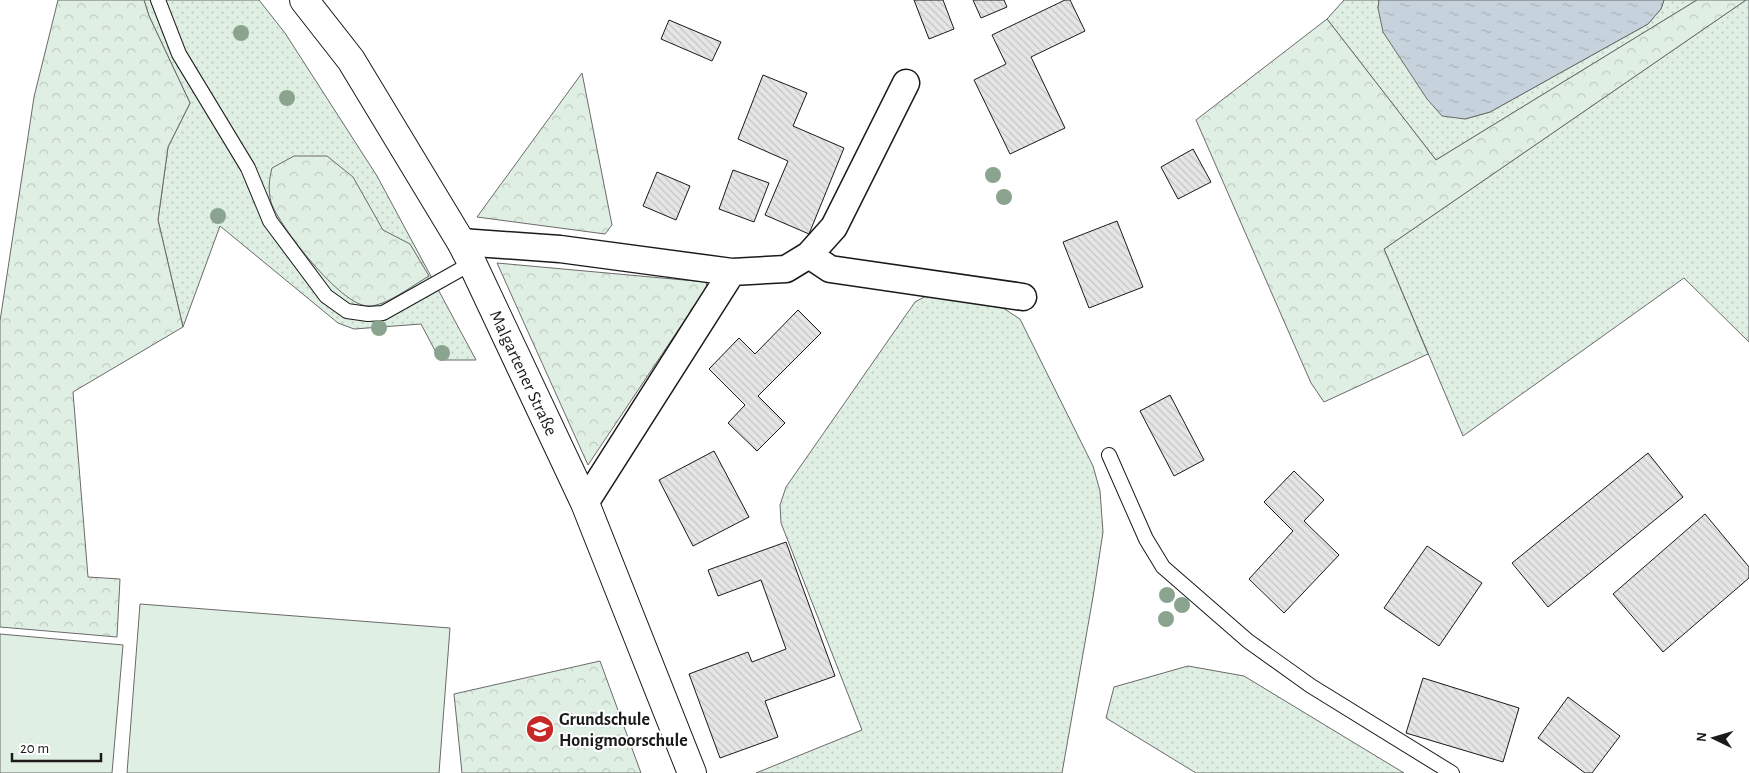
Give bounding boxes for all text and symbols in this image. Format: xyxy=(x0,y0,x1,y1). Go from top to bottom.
street label: Malgartener Straße xyxy=(486,308,560,439)
place label: Grundschule Honigmoorschule xyxy=(559,711,688,750)
north arrow xyxy=(1689,713,1739,763)
school or university icon: Grundschule Honigmoorschule xyxy=(525,714,555,744)
scale bar xyxy=(12,730,101,762)
text: N xyxy=(1695,731,1709,742)
text: 20 m xyxy=(20,741,49,756)

